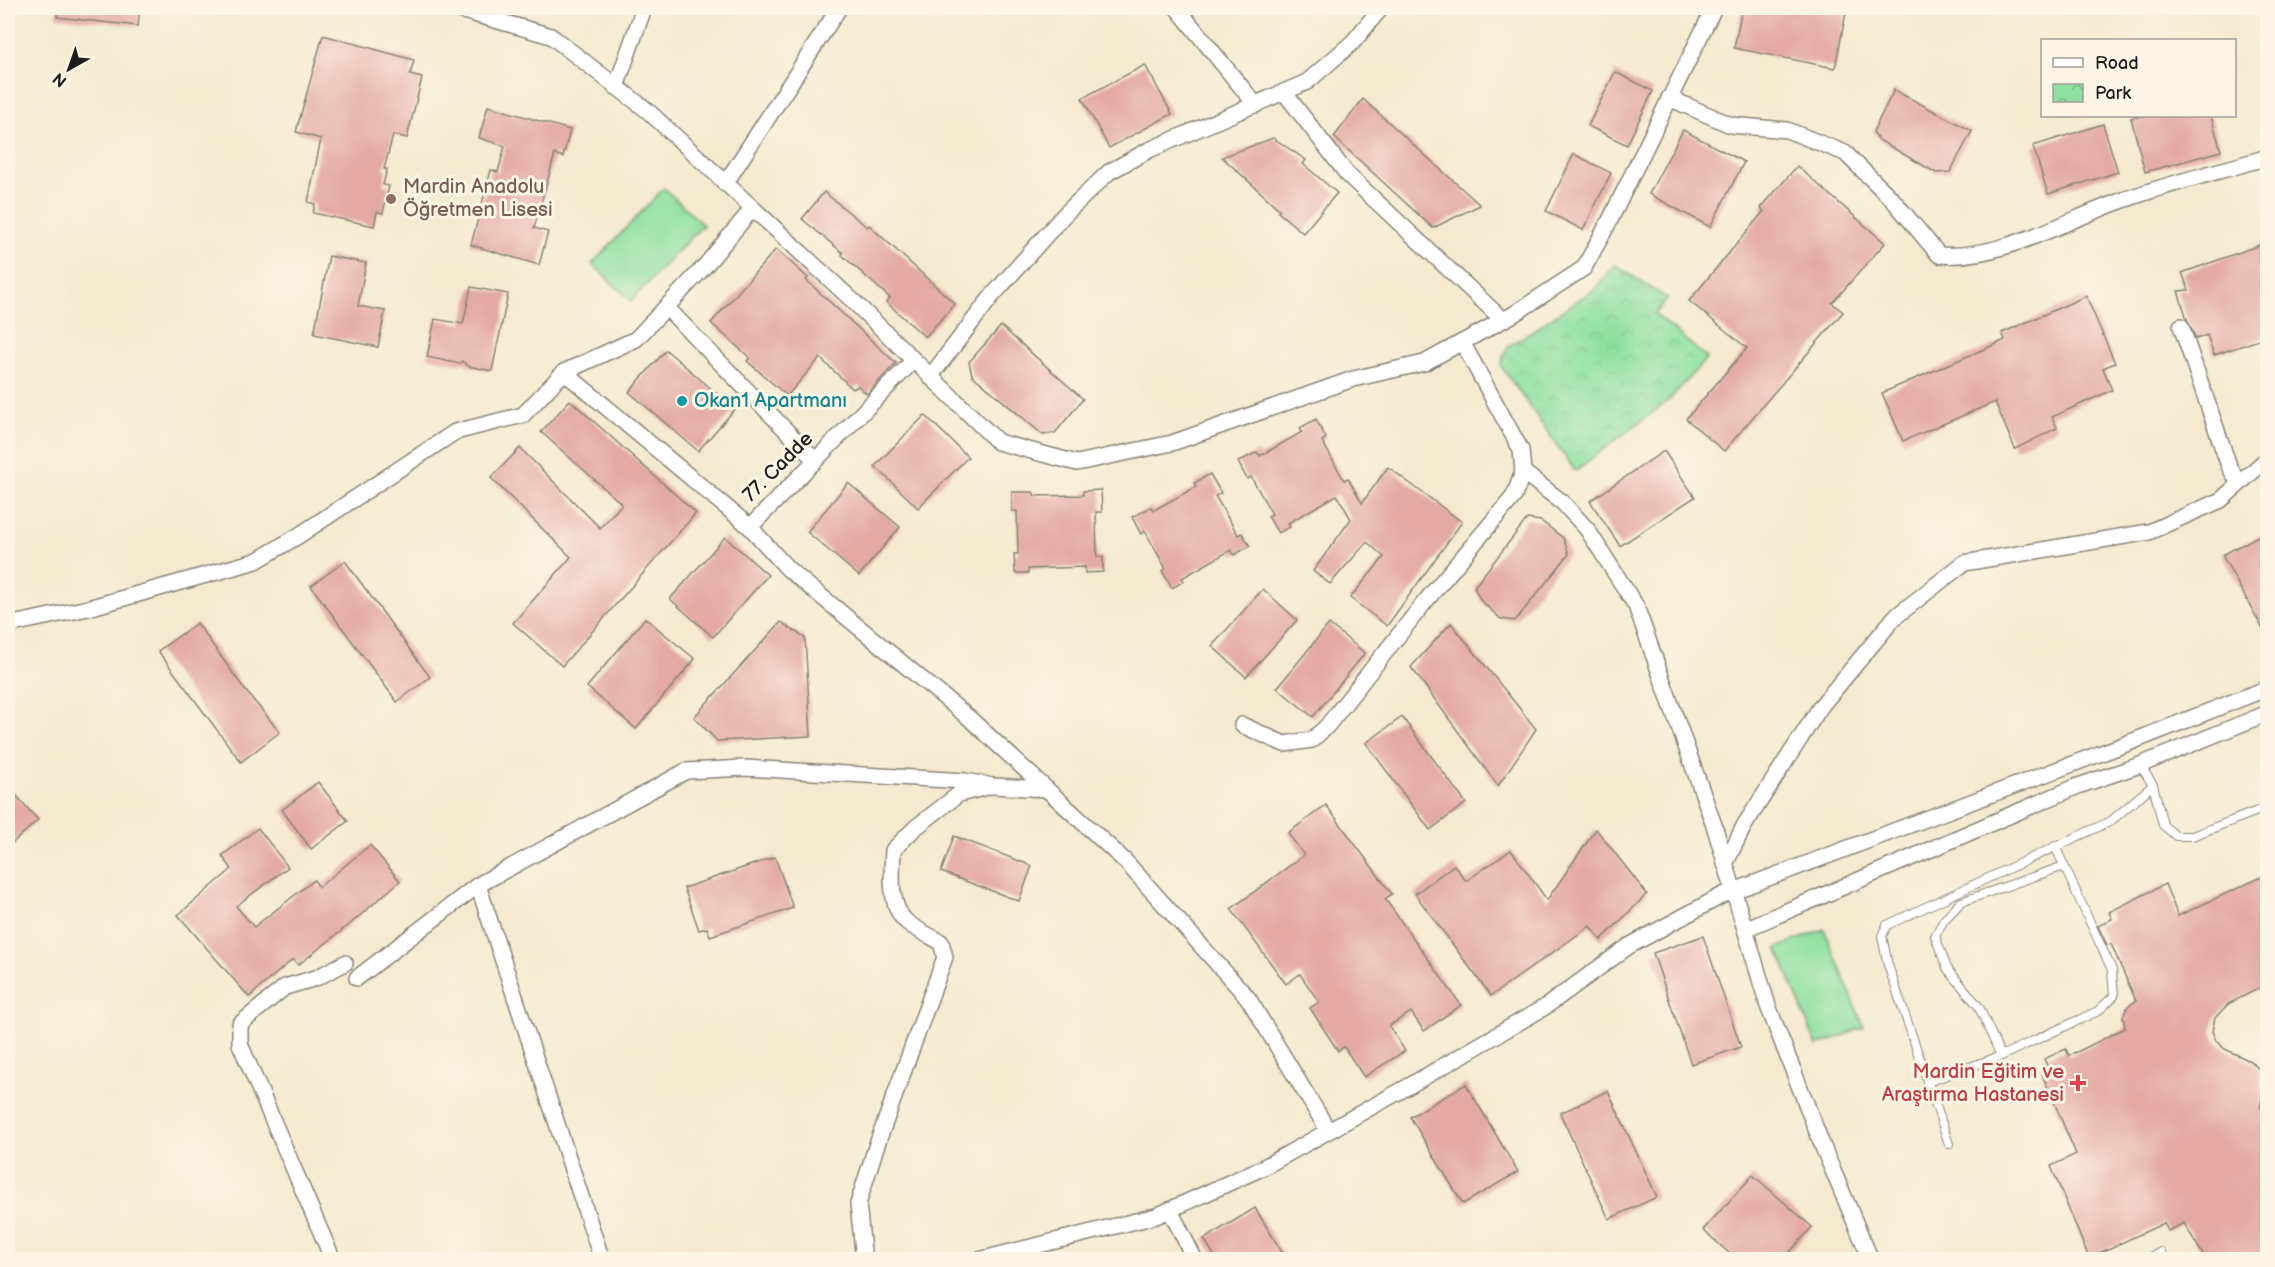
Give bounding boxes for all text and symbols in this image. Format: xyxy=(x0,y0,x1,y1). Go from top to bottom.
north arrow xyxy=(39,39,99,99)
legend xyxy=(2041,39,2236,117)
text: Road xyxy=(2095,53,2139,74)
text: N xyxy=(50,68,71,90)
text: Park xyxy=(2095,83,2131,104)
place label: Mardin Anadolu Öğretmen Lisesi xyxy=(403,175,553,222)
marker: Mardin Anadolu Öğretmen Lisesi xyxy=(384,192,398,206)
place label: Okan1 Apartmanı xyxy=(694,389,847,413)
marker: Okan1 Apartmanı xyxy=(675,394,689,408)
street label: 77. Cadde xyxy=(738,427,818,507)
place label: Mardin Eğitim ve Araştırma Hastanesi xyxy=(1882,1060,2064,1107)
marker: Mardin Eğitim ve Araştırma Hastanesi xyxy=(2069,1074,2087,1092)

